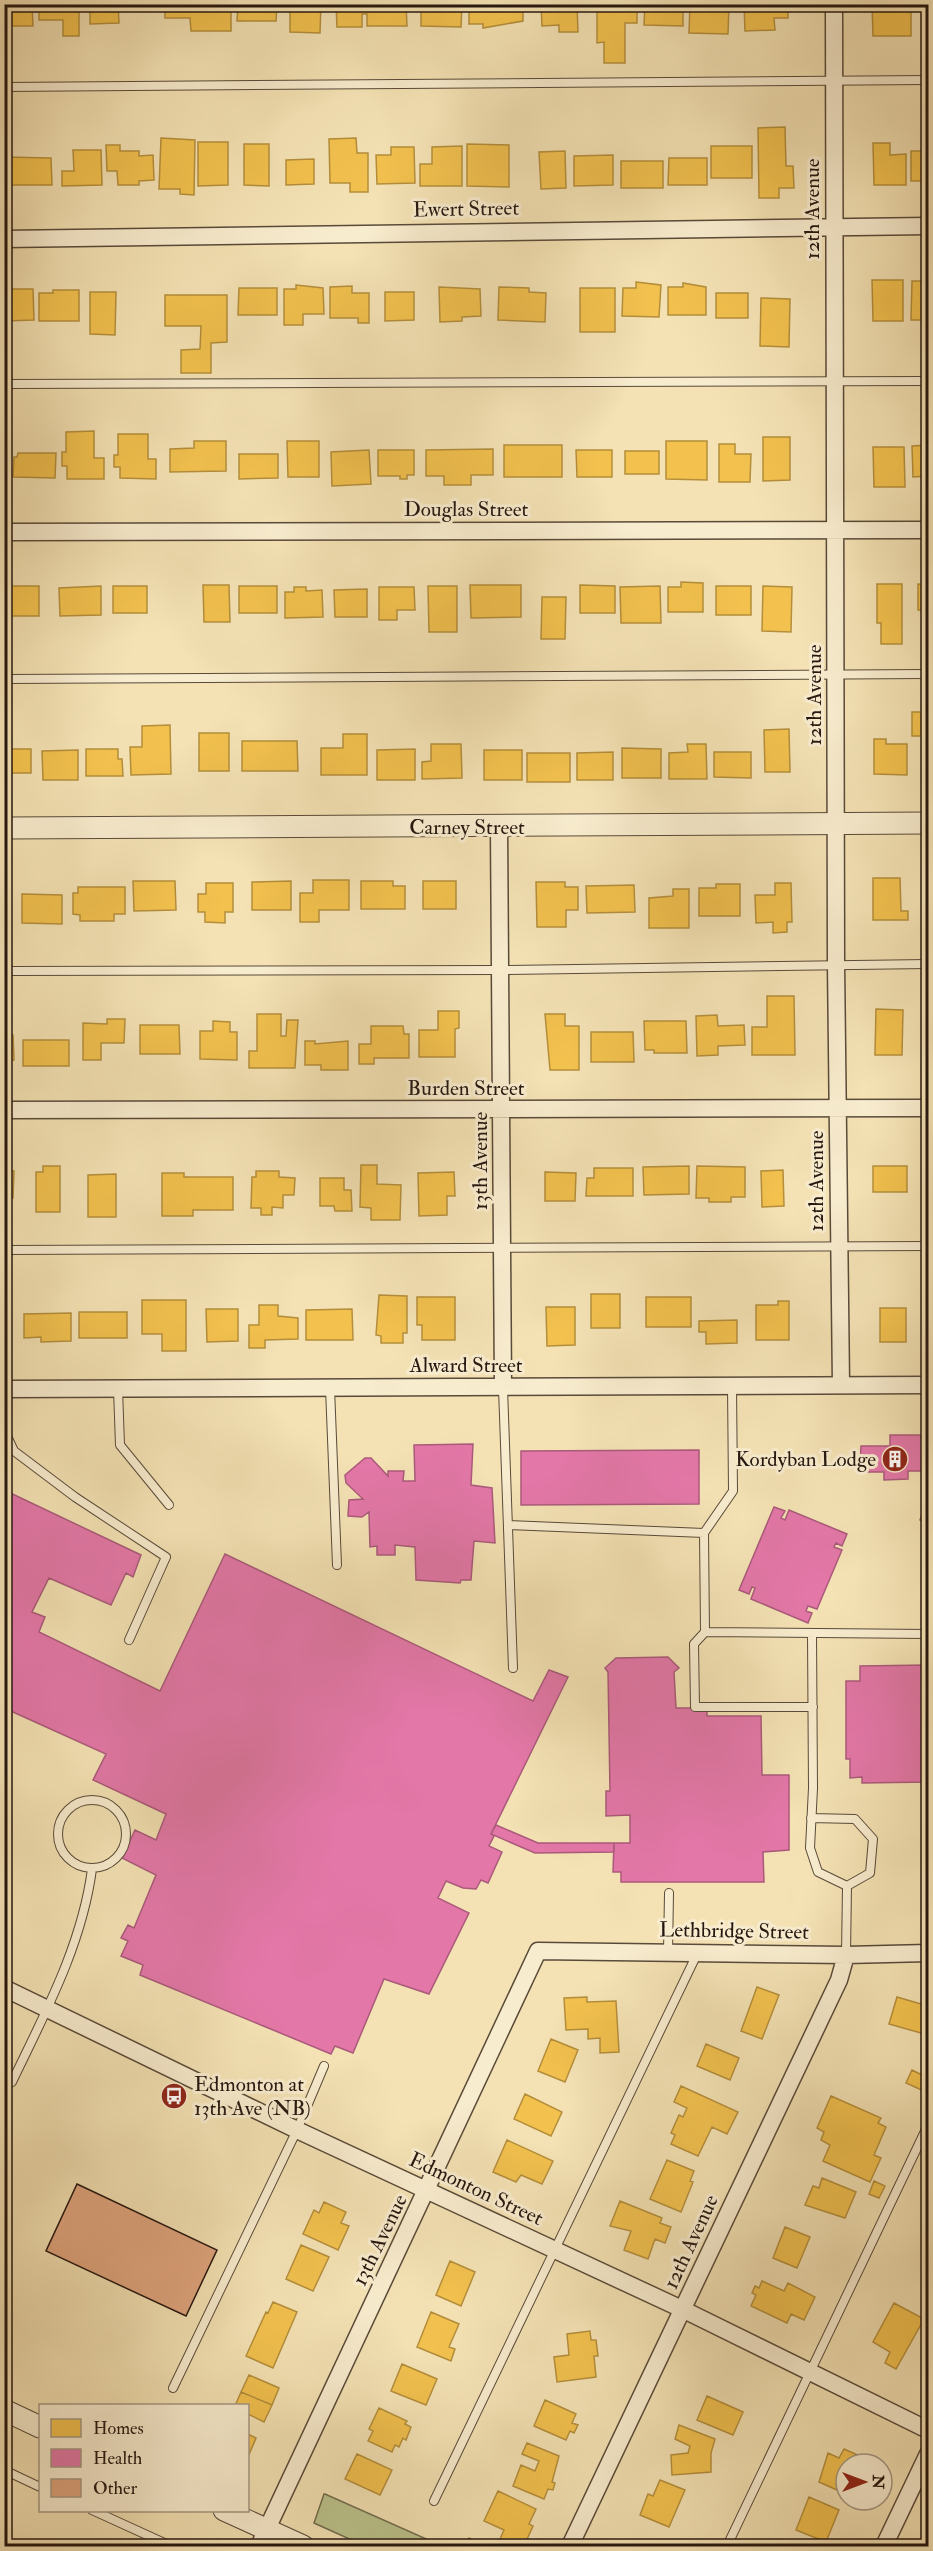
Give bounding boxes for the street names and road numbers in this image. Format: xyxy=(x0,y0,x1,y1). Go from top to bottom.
street label: 12th Avenue xyxy=(799,158,826,260)
street label: Ewert Street xyxy=(413,195,519,223)
street label: Douglas Street xyxy=(404,496,529,523)
street label: 12th Avenue xyxy=(801,644,828,746)
street label: Carney Street xyxy=(409,814,525,841)
street label: Burden Street xyxy=(407,1075,525,1102)
street label: 13th Avenue xyxy=(467,1111,494,1210)
street label: 12th Avenue xyxy=(803,1130,830,1232)
street label: Alward Street xyxy=(408,1352,523,1379)
street label: Lethbridge Street xyxy=(659,1916,809,1946)
street label: Edmonton Street xyxy=(404,2146,548,2232)
street label: 13th Avenue xyxy=(346,2190,414,2290)
street label: 12th Avenue xyxy=(657,2190,725,2294)

